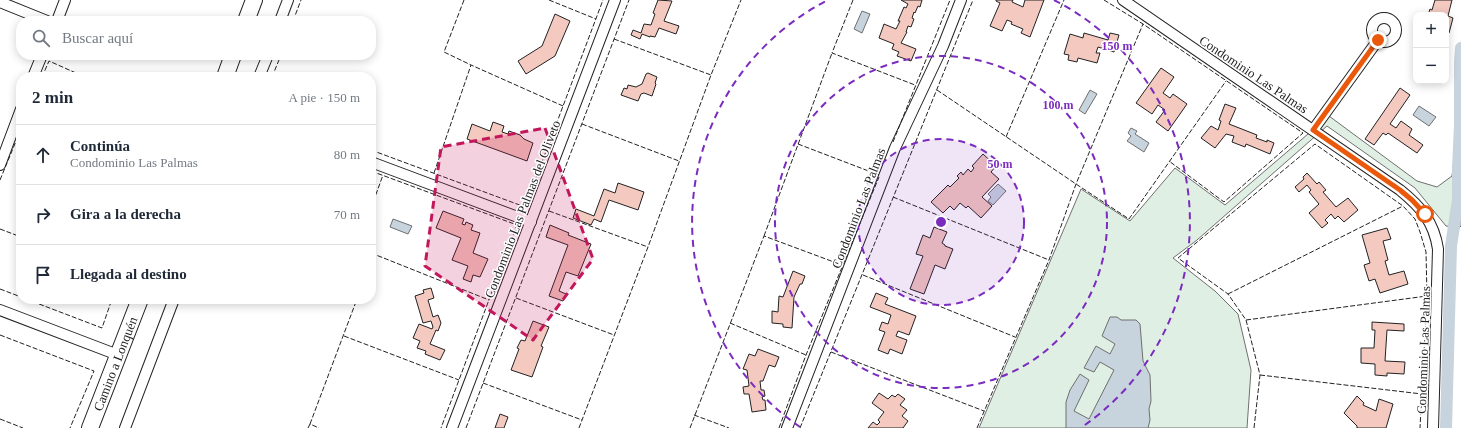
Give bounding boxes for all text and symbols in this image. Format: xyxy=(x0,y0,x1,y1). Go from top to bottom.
map controls xyxy=(1413,12,1449,84)
button: + xyxy=(1413,12,1449,48)
search box xyxy=(16,16,376,60)
icon: search xyxy=(30,27,52,49)
text: Buscar aquí xyxy=(62,30,133,46)
route end xyxy=(1369,31,1387,49)
street label: Condominio Las Palmas xyxy=(1197,32,1311,116)
text: 150 m xyxy=(1102,39,1133,53)
button: − xyxy=(1413,48,1449,84)
text: 2 min xyxy=(32,88,73,107)
text: A pie · 150 m xyxy=(289,90,360,105)
text: 100 m xyxy=(1043,98,1074,112)
street label: Condominio Las Palmas del Oliveto xyxy=(482,118,563,300)
text: Continúa xyxy=(70,138,130,154)
icon: ahead xyxy=(32,144,54,166)
street label: Condominio Las Palmas xyxy=(829,146,888,271)
text: 80 m xyxy=(334,147,360,162)
text: Condominio Las Palmas xyxy=(70,155,198,170)
text: 50 m xyxy=(988,157,1013,171)
icon: right xyxy=(32,204,54,226)
route start xyxy=(1416,205,1434,223)
text: Gira a la derecha xyxy=(70,206,181,222)
text: 70 m xyxy=(334,207,360,222)
centre of rings xyxy=(934,215,948,229)
icon: arrive xyxy=(32,264,54,286)
text: Llegada al destino xyxy=(70,266,187,282)
street label: Condominio Las Palmas xyxy=(1414,286,1433,414)
street label: Camino a Lonquén xyxy=(90,314,141,413)

